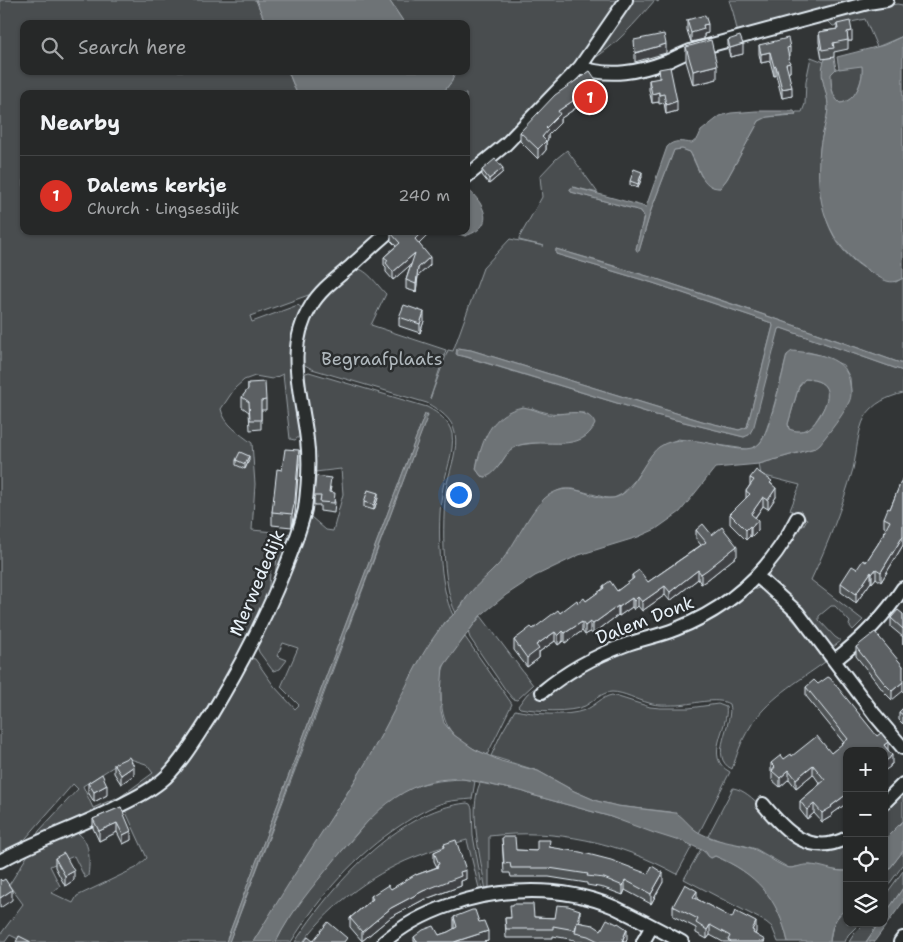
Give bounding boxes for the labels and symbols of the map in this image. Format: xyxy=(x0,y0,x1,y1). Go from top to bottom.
pin: 1 xyxy=(574,78,606,116)
park label: Begraafplaats xyxy=(321,347,443,371)
your location xyxy=(446,482,472,508)
street label: Merwededijk xyxy=(224,526,290,640)
street label: Dalem Donk xyxy=(592,590,698,650)

